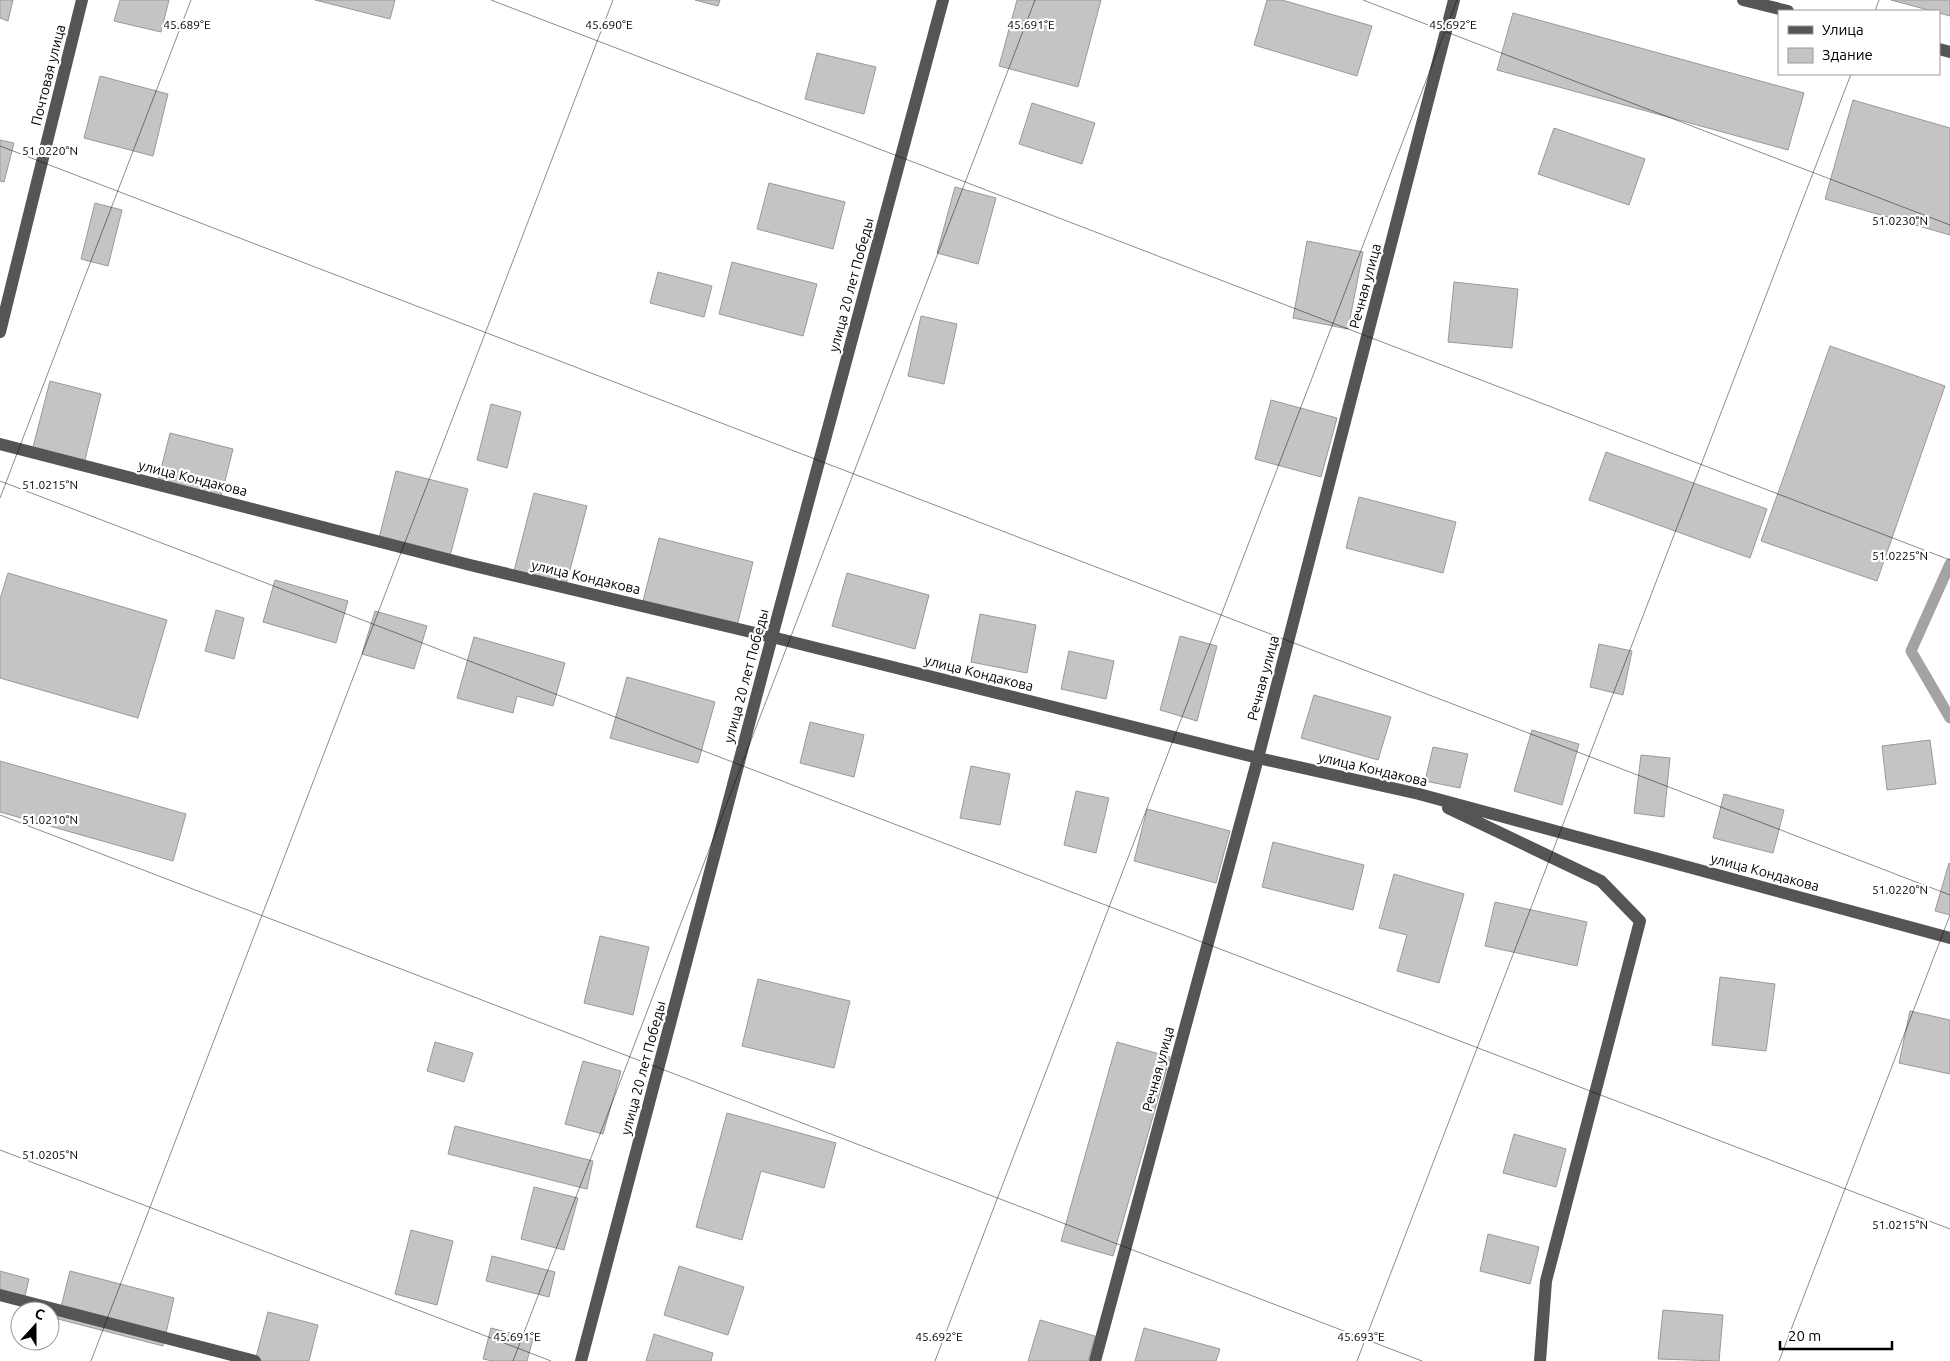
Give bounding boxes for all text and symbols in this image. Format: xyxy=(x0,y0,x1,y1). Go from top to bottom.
legend xyxy=(1778,10,1940,75)
text: 45.689°E xyxy=(163,18,211,31)
text: 45.690°E xyxy=(585,18,633,31)
text: 45.691°E xyxy=(1007,18,1055,31)
text: 45.692°E xyxy=(1429,18,1477,31)
text: Улица xyxy=(1822,21,1864,38)
street label: Почтовая улица xyxy=(28,23,68,127)
text: Здание xyxy=(1822,46,1873,63)
text: 51.0220°N xyxy=(22,144,78,157)
text: 51.0230°N xyxy=(1872,214,1928,227)
street label: улица 20 лет Победы xyxy=(825,216,877,354)
street label: Речная улица xyxy=(1346,242,1384,330)
street label: улица Кондакова xyxy=(137,457,249,499)
text: 51.0215°N xyxy=(22,478,78,491)
text: 51.0225°N xyxy=(1872,549,1928,562)
street label: улица Кондакова xyxy=(530,557,642,597)
street label: улица 20 лет Победы xyxy=(720,607,772,745)
street label: Речная улица xyxy=(1244,634,1282,722)
street label: улица Кондакова xyxy=(923,652,1035,694)
street label: улица Кондакова xyxy=(1317,749,1429,789)
text: 51.0210°N xyxy=(22,813,78,826)
street label: улица Кондакова xyxy=(1709,850,1821,894)
text: 51.0220°N xyxy=(1872,883,1928,896)
street label: улица 20 лет Победы xyxy=(617,999,669,1137)
street label: Речная улица xyxy=(1139,1025,1177,1113)
text: 51.0205°N xyxy=(22,1148,78,1161)
text: 51.0215°N xyxy=(1872,1218,1928,1231)
north arrow xyxy=(10,1301,60,1351)
text: С xyxy=(33,1305,47,1323)
scale bar xyxy=(1780,1318,1892,1350)
text: 20 m xyxy=(1788,1327,1821,1344)
text: 45.691°E xyxy=(493,1330,541,1343)
text: 45.692°E xyxy=(915,1330,963,1343)
text: 45.693°E xyxy=(1337,1330,1385,1343)

